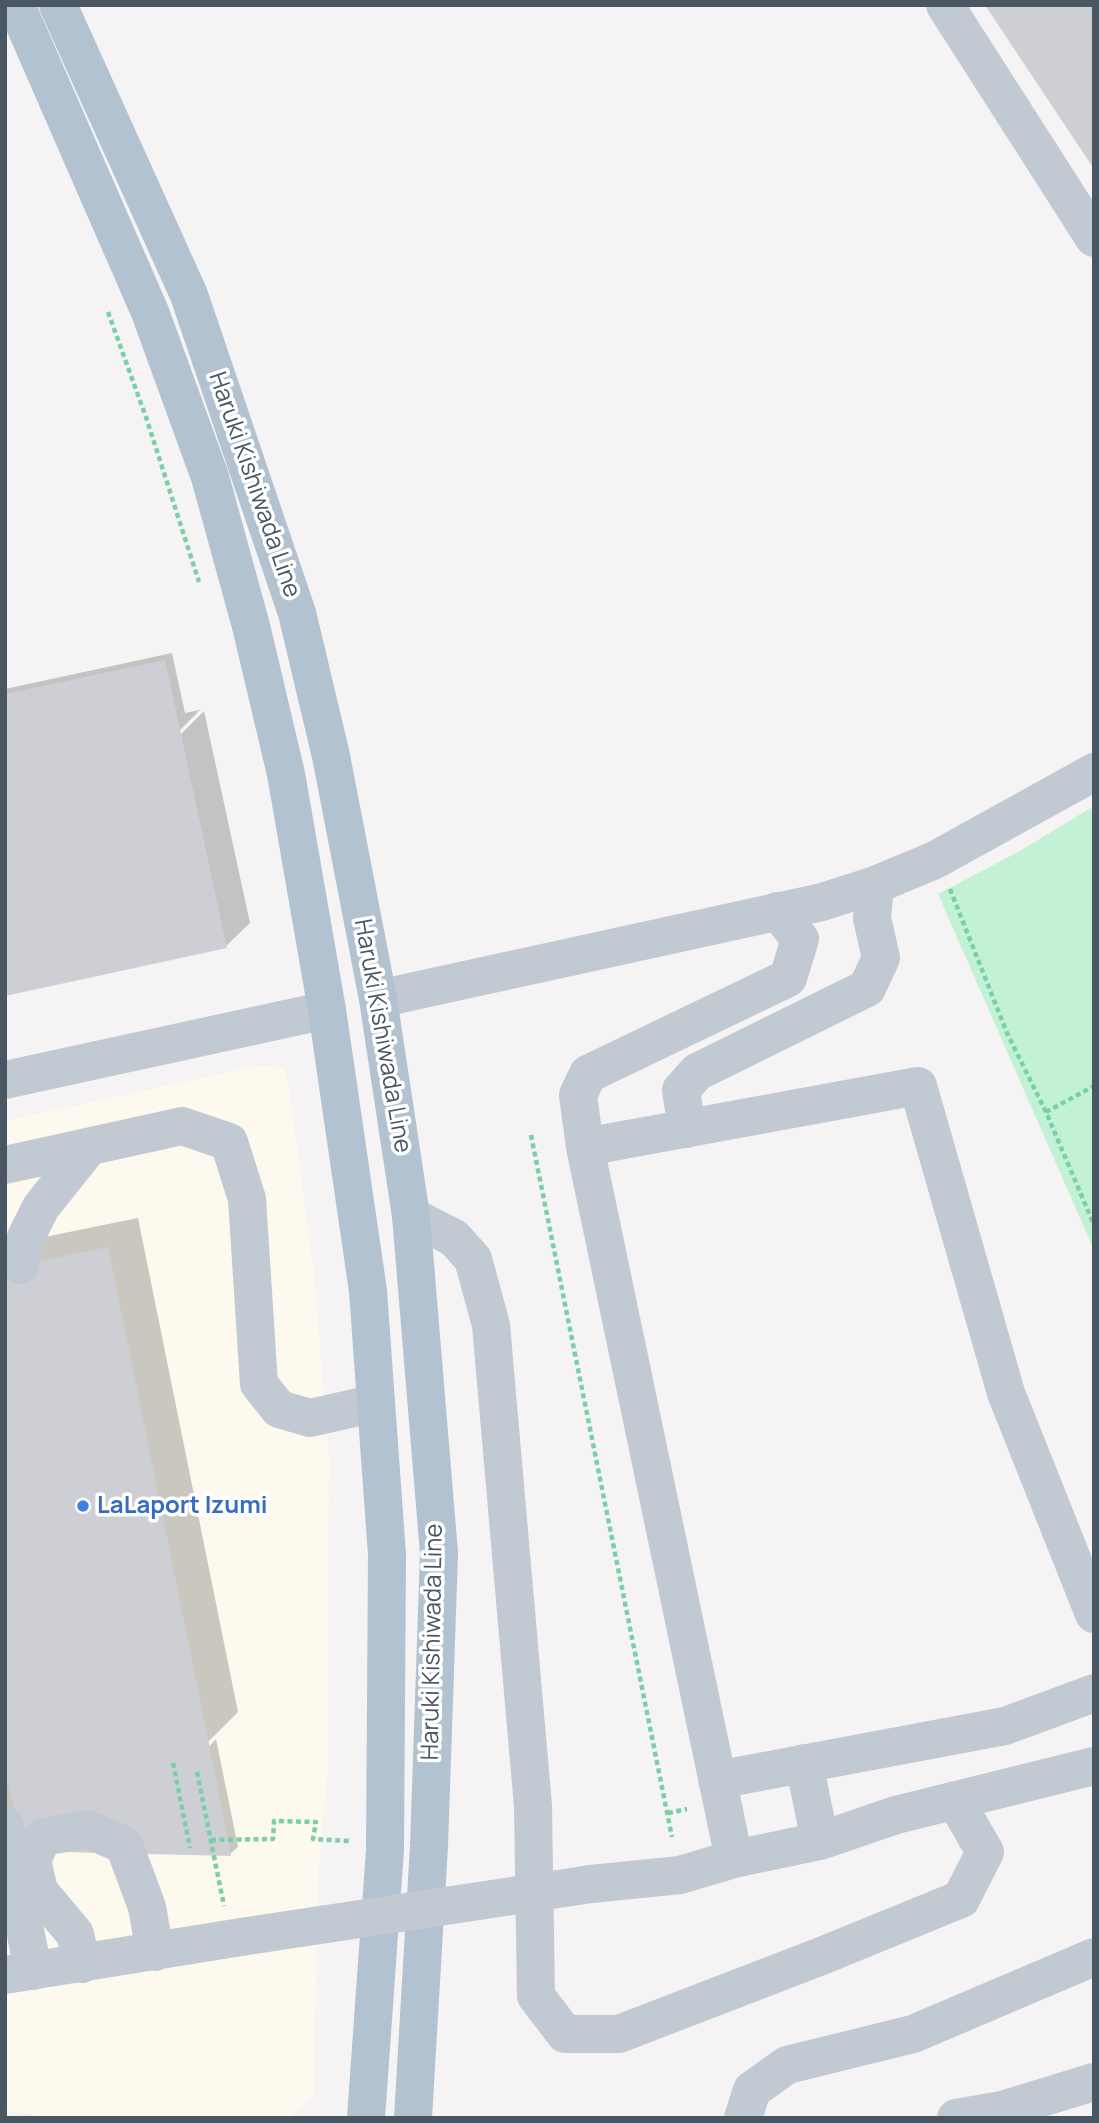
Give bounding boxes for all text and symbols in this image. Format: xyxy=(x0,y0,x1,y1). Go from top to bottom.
street label: Haruki Kishiwada Line xyxy=(202,368,306,602)
street label: Haruki Kishiwada Line xyxy=(347,917,417,1155)
place label: LaLaport Izumi xyxy=(97,1492,267,1520)
marker: LaLaport Izumi xyxy=(75,1498,91,1514)
street label: Haruki Kishiwada Line xyxy=(417,1523,449,1761)

